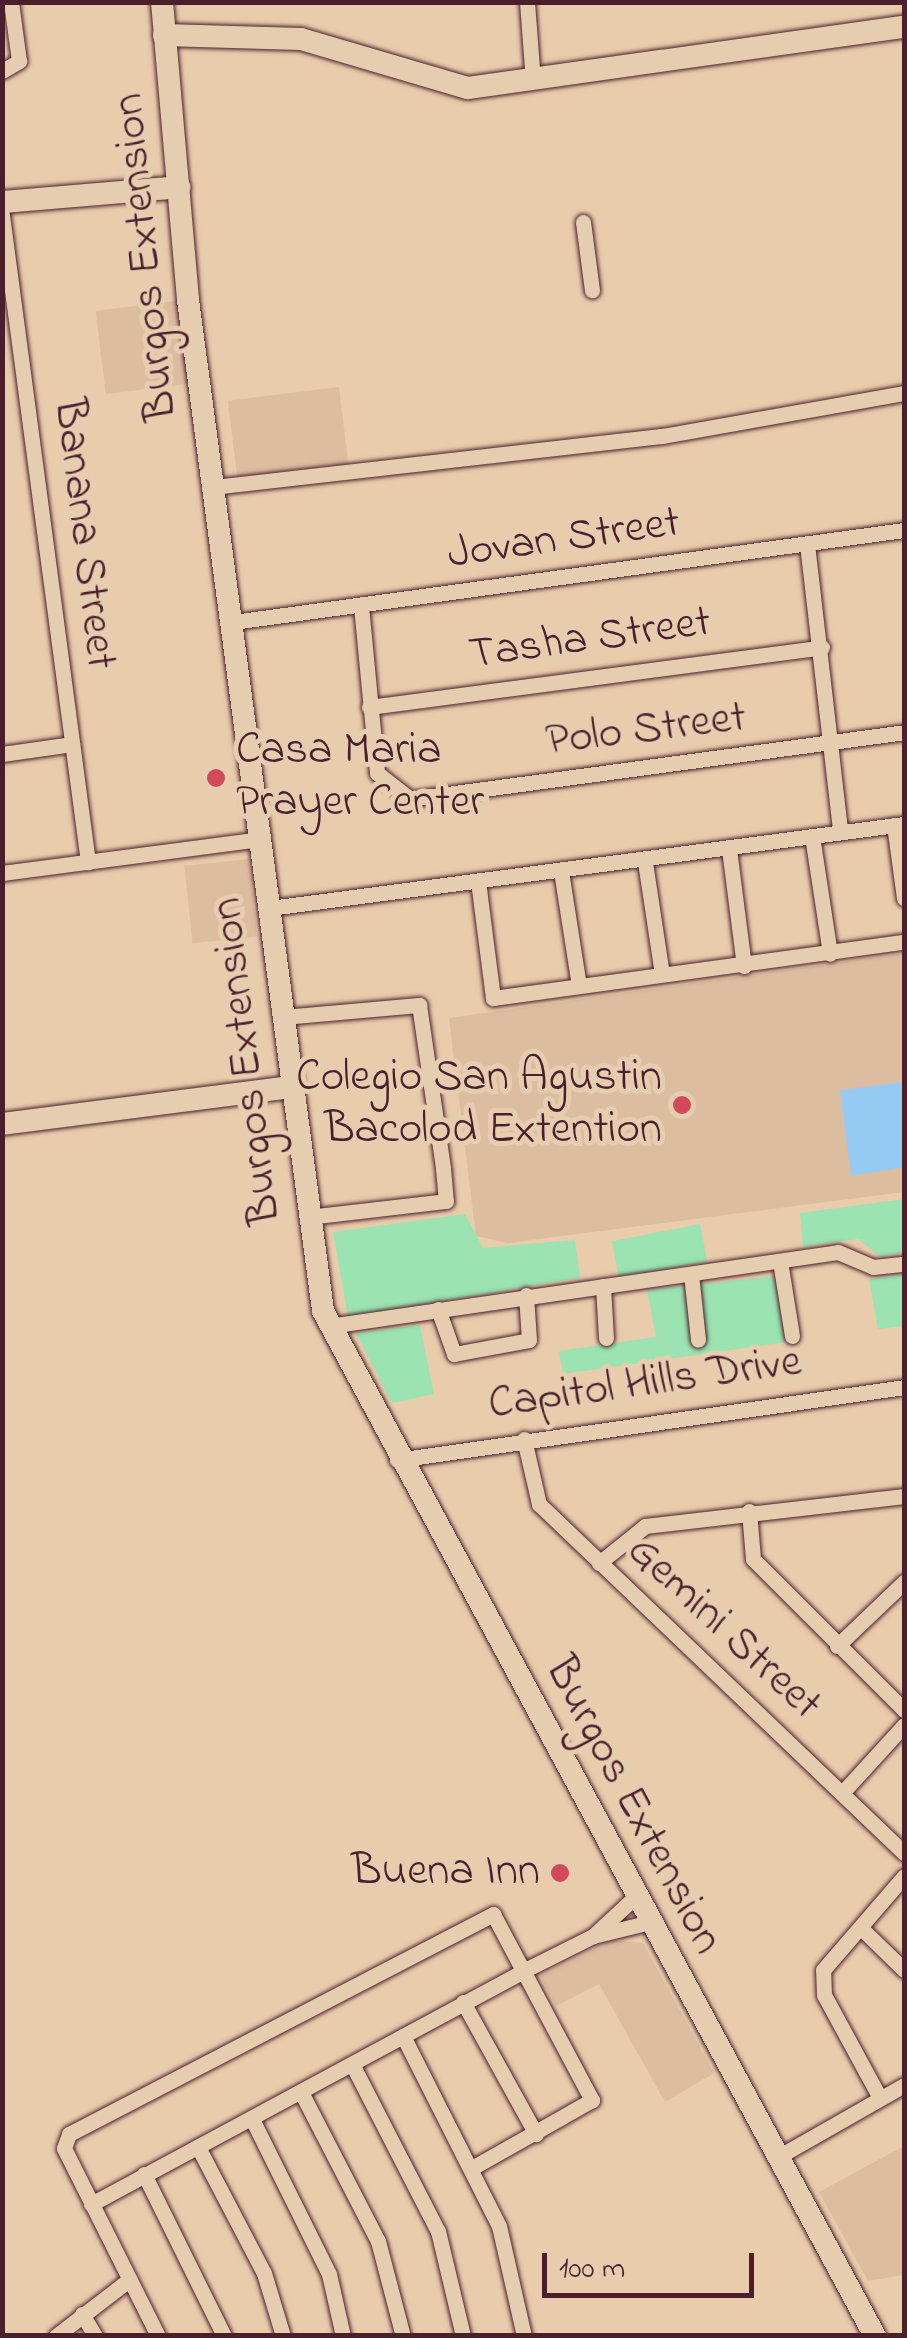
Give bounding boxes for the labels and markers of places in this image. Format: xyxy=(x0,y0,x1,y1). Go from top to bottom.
place label: Casa Maria Prayer Center xyxy=(236,725,484,831)
marker: Casa Maria Prayer Center xyxy=(205,767,227,789)
place label: Colegio San Agustin Bacolod Extention xyxy=(296,1052,662,1158)
marker: Colegio San Agustin Bacolod Extention xyxy=(671,1094,693,1116)
place label: Buena Inn xyxy=(351,1846,540,1900)
marker: Buena Inn xyxy=(549,1862,571,1884)

